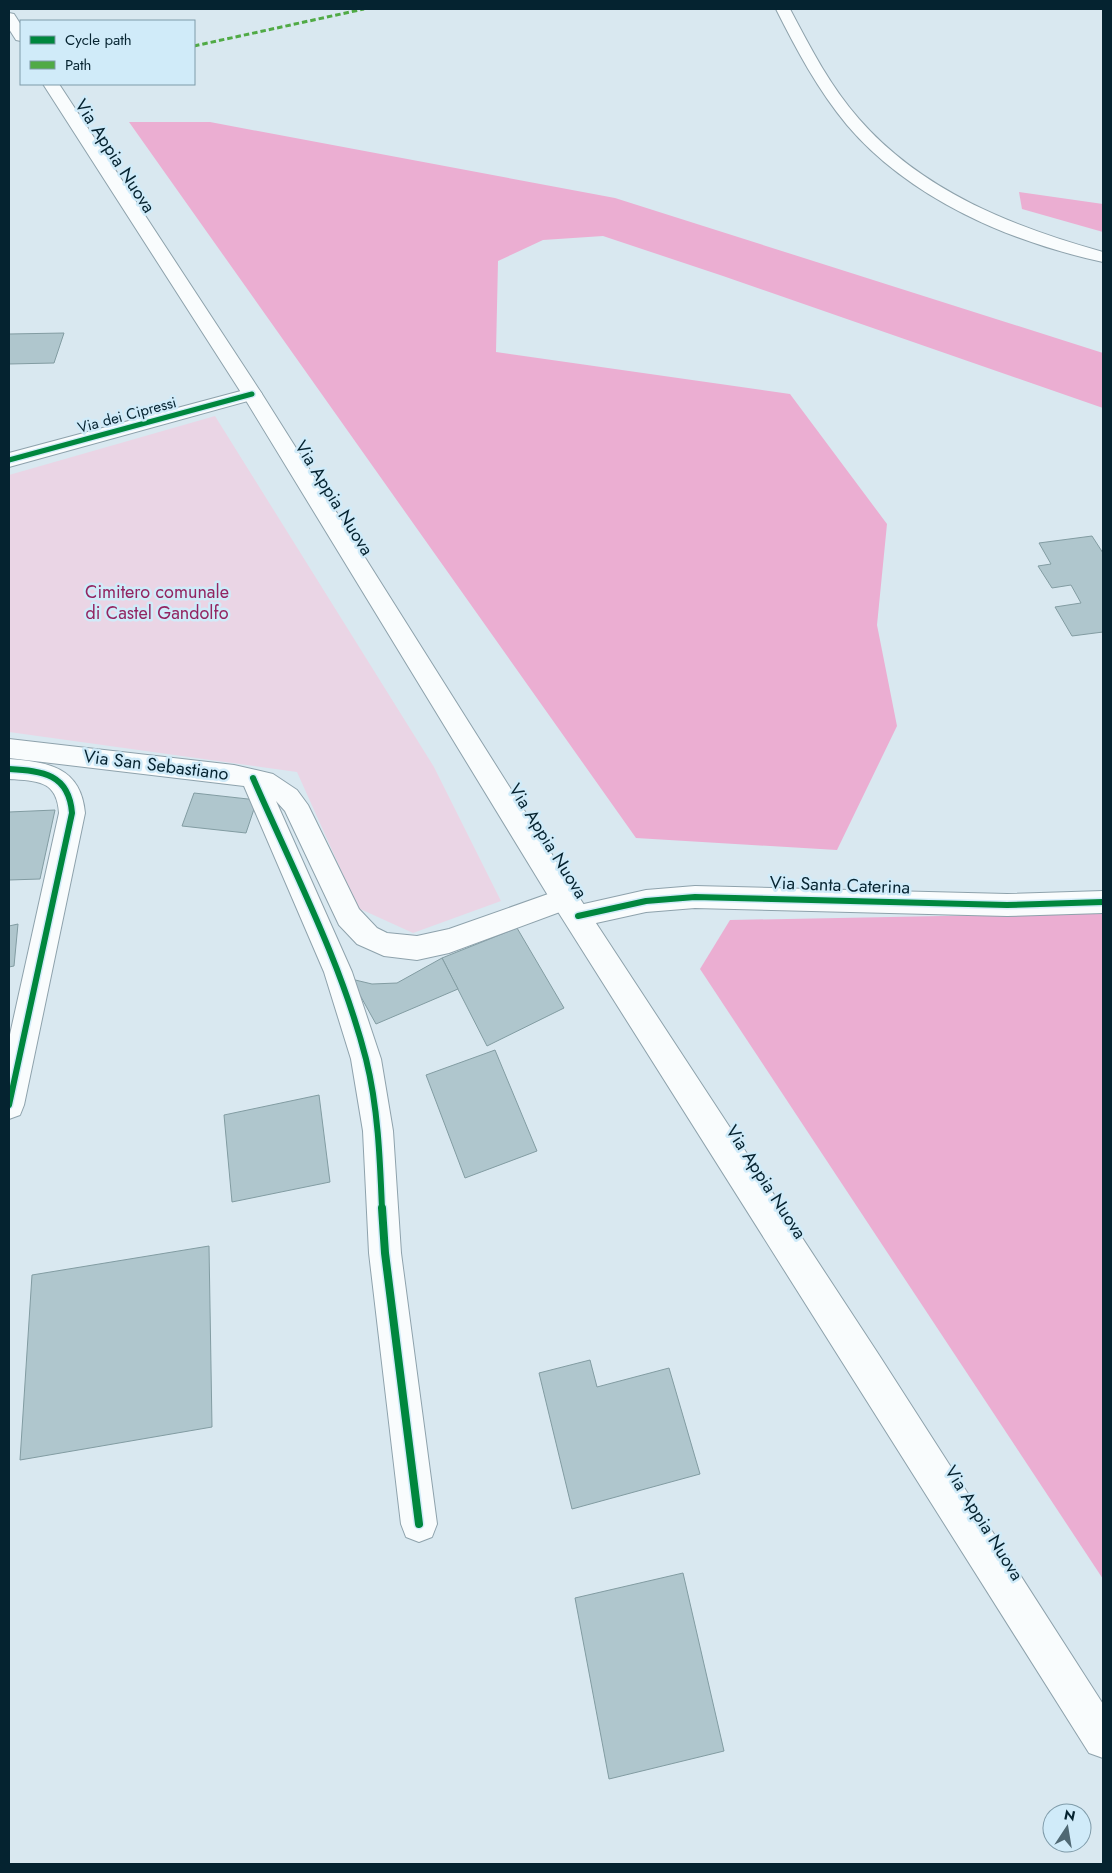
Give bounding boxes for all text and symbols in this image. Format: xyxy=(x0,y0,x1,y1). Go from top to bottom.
legend xyxy=(20,20,195,85)
text: Cycle path xyxy=(65,29,132,51)
text: Path xyxy=(65,54,91,76)
street label: Via Appia Nuova xyxy=(68,94,162,218)
street label: Via dei Cipressi xyxy=(75,391,179,439)
street label: Via Appia Nuova xyxy=(288,435,380,561)
park label: Cimitero comunale di Castel Gandolfo xyxy=(85,579,229,626)
street label: Via San Sebastiano xyxy=(82,743,230,787)
street label: Via Appia Nuova xyxy=(502,778,594,904)
street label: Via Santa Caterina xyxy=(769,870,911,900)
street label: Via Appia Nuova xyxy=(719,1120,813,1244)
street label: Via Appia Nuova xyxy=(938,1460,1030,1586)
north arrow xyxy=(1042,1803,1092,1853)
text: N xyxy=(1062,1804,1077,1826)

